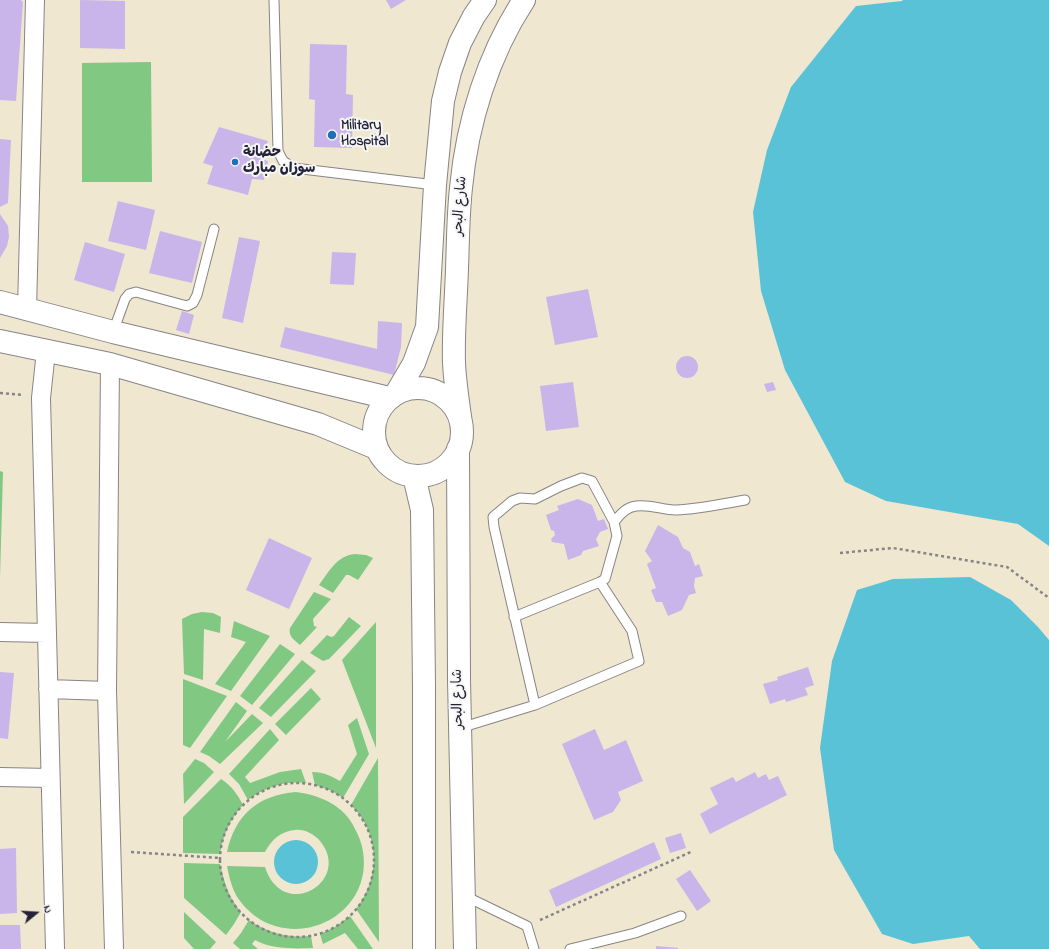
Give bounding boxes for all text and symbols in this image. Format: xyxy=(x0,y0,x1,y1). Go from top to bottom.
place label: Military Hospital xyxy=(341,119,388,152)
marker: Military Hospital xyxy=(326,129,338,141)
place label: حضانة سوزان مبارك xyxy=(243,146,315,178)
marker: حضانة سوزان مبارك xyxy=(230,157,240,167)
street label: شارع البحر xyxy=(451,176,471,236)
street label: شارع البحر xyxy=(450,669,468,729)
north arrow xyxy=(16,893,56,933)
text: N xyxy=(39,903,56,915)

